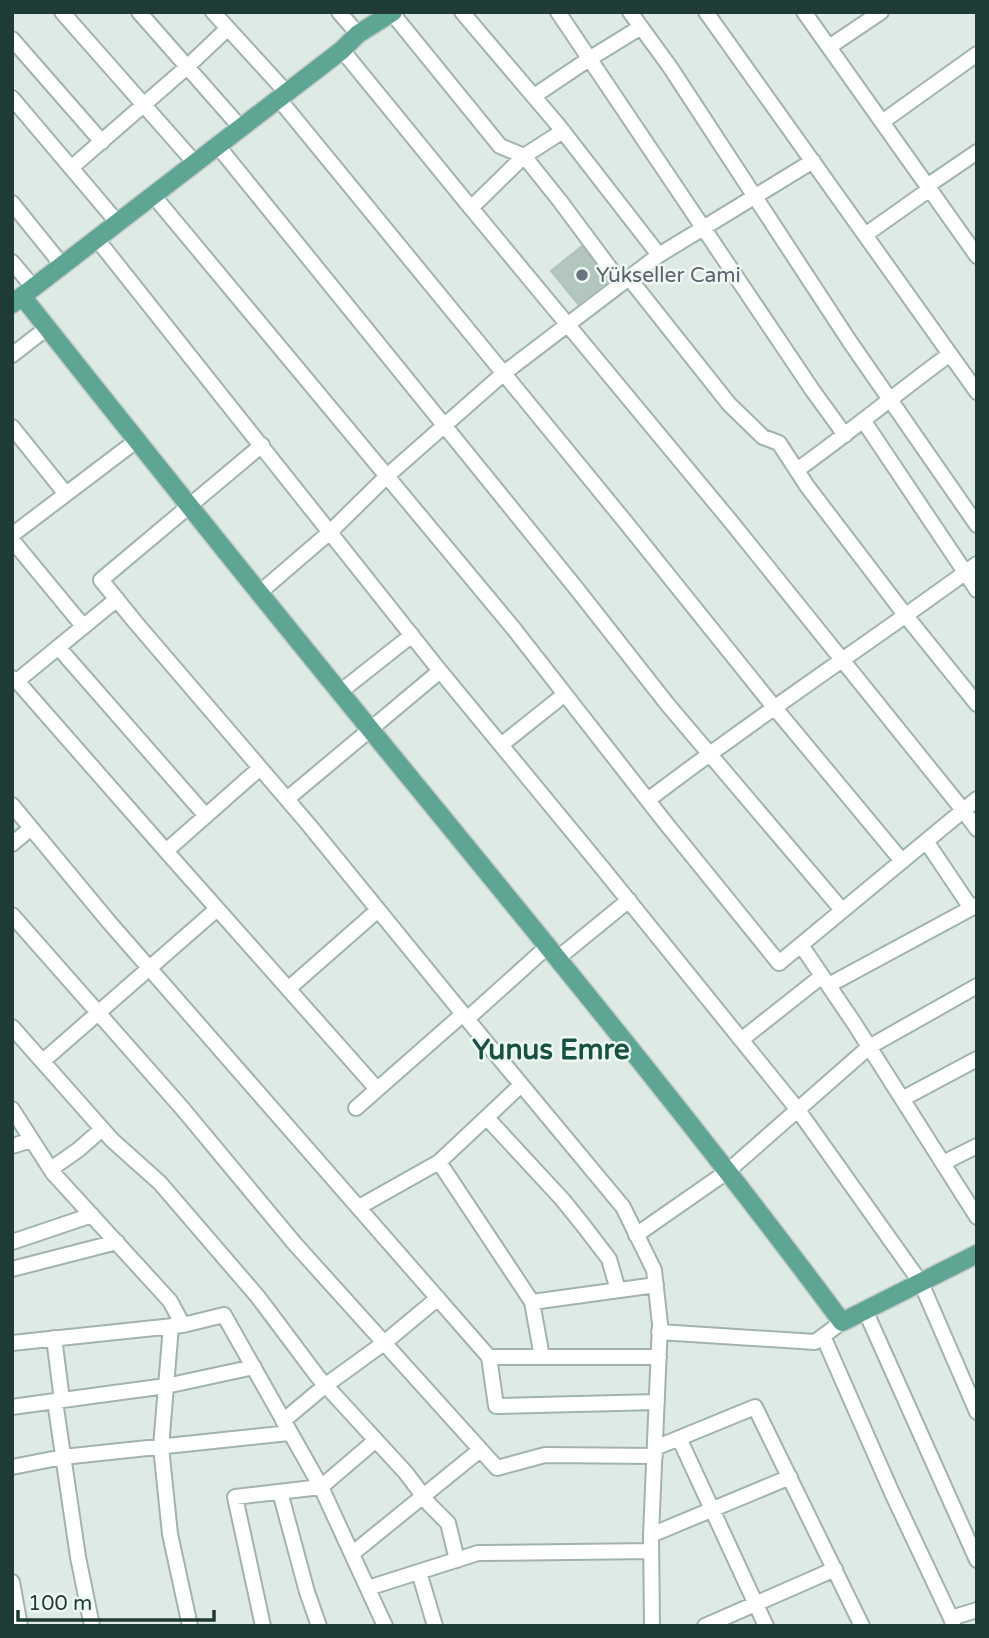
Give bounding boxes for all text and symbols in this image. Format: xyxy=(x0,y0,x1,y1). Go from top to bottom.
place label: Yükseller Cami xyxy=(596,263,741,288)
marker: Yükseller Cami xyxy=(574,267,590,283)
district label: Yunus Emre xyxy=(472,1033,630,1067)
scale bar xyxy=(18,1578,214,1622)
text: 100 m xyxy=(28,1591,92,1616)

